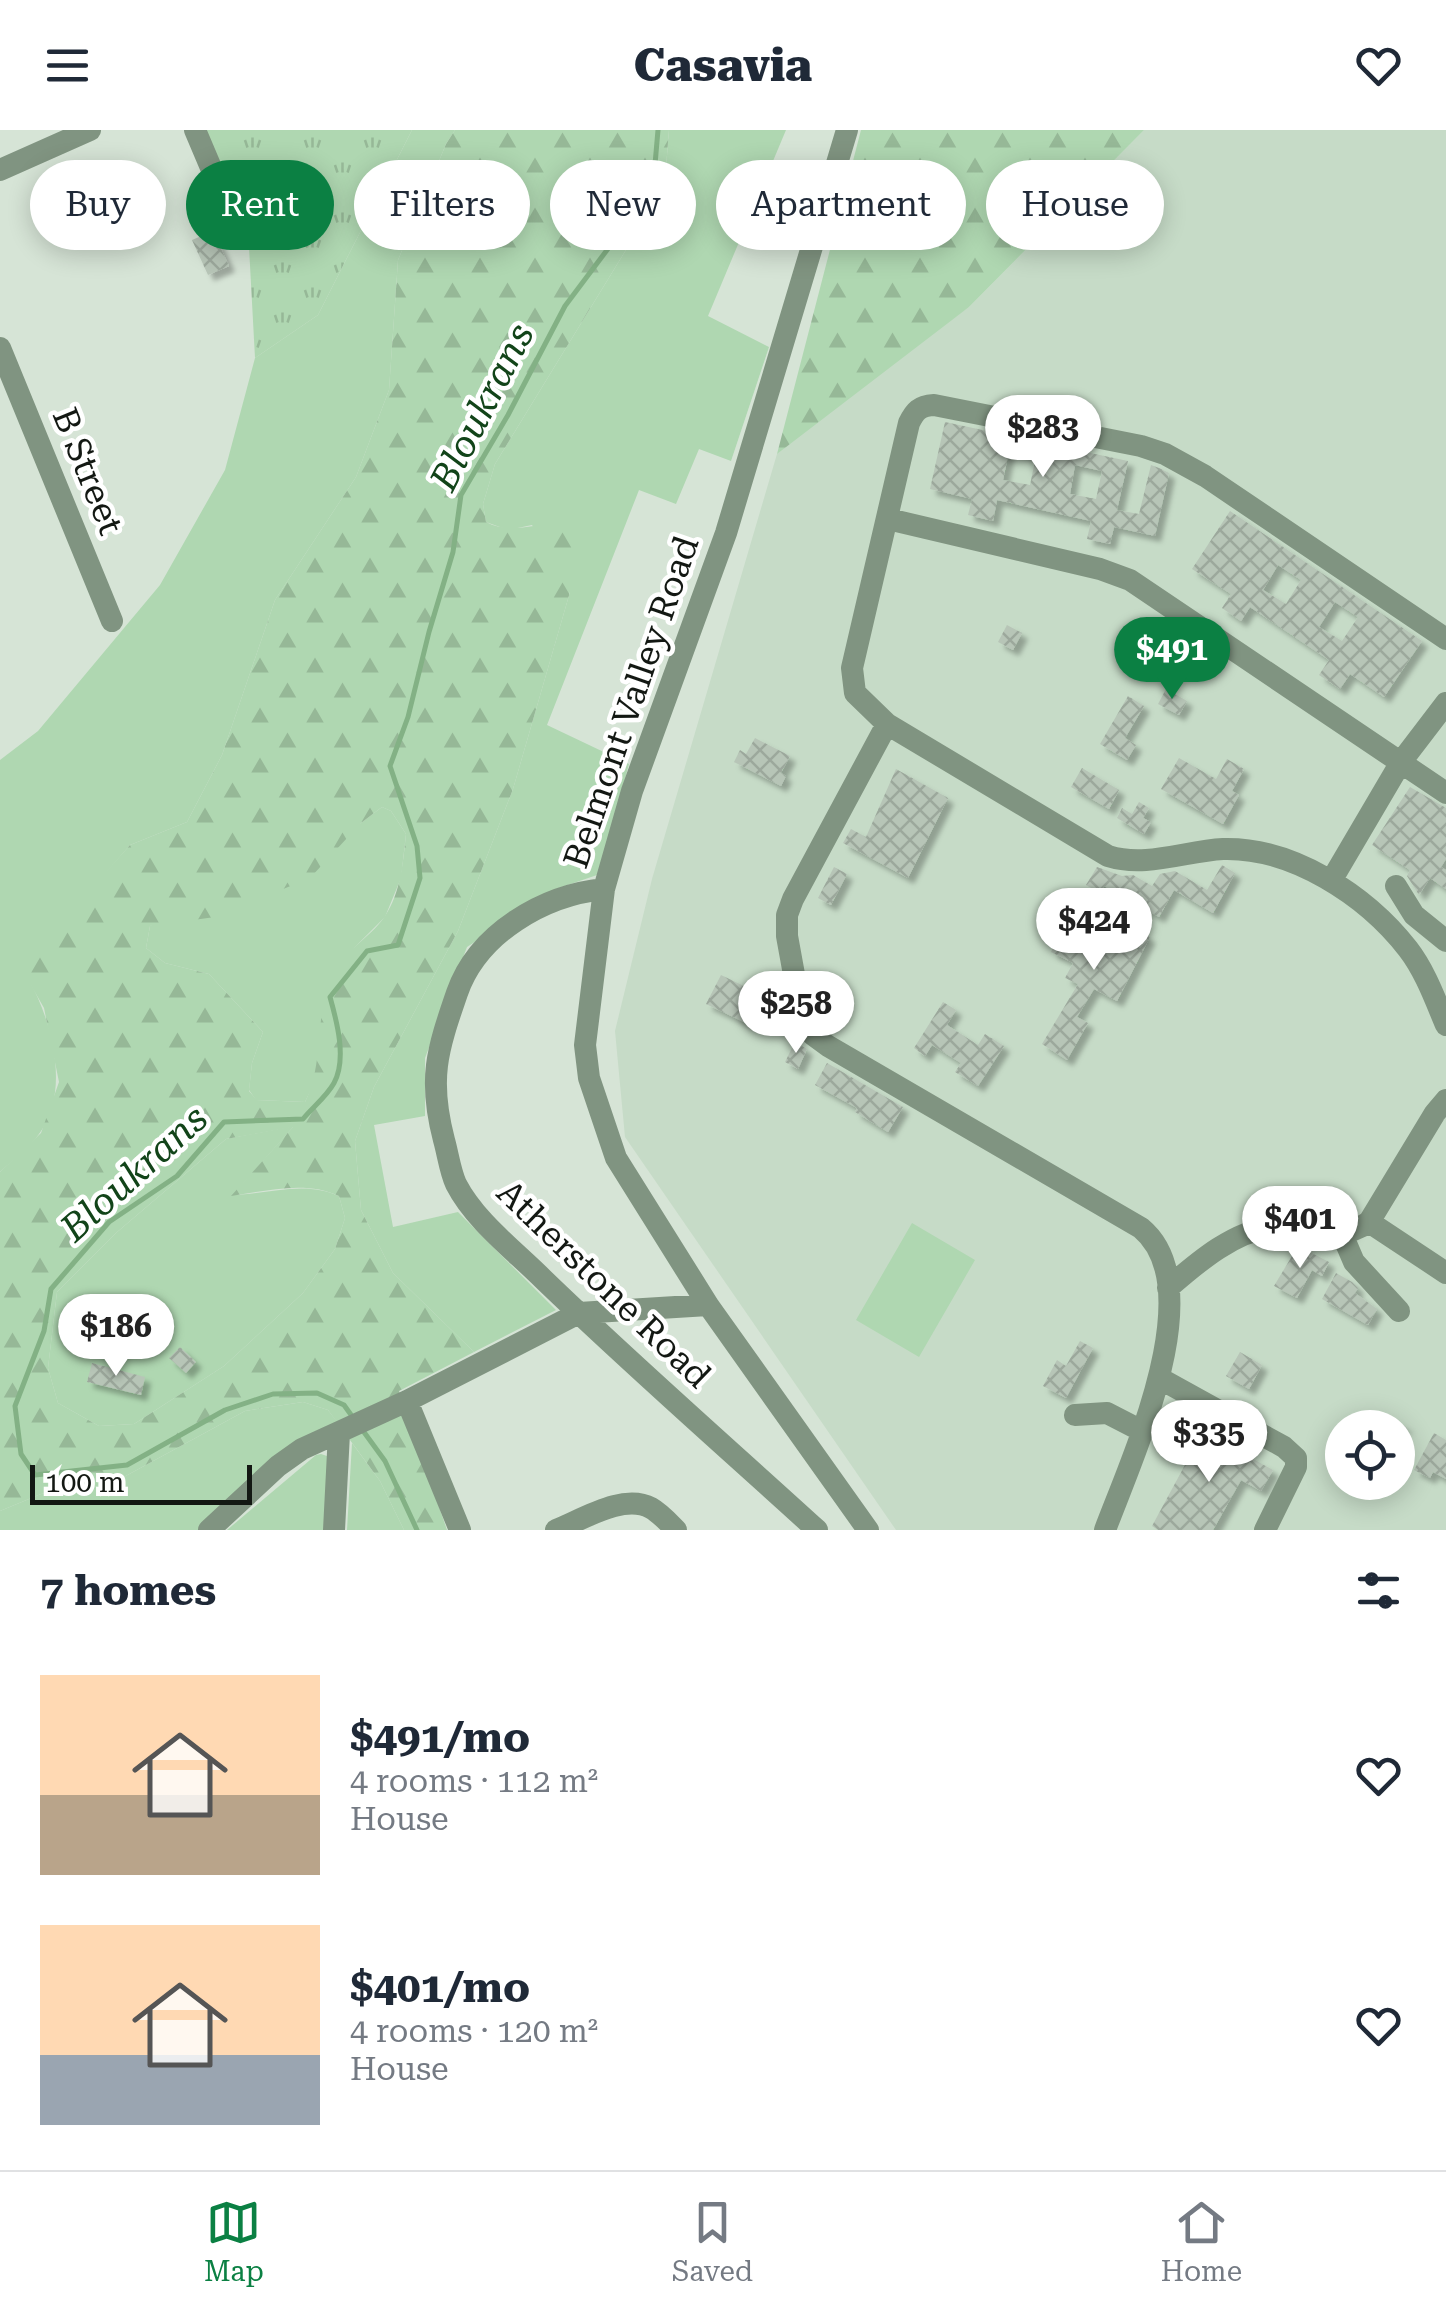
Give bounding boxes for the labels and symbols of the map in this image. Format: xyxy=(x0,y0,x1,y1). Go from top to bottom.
water label: Bloukrans xyxy=(421,316,543,499)
pin: $283 xyxy=(984,395,1102,480)
street label: B Street xyxy=(44,402,131,540)
street label: Belmont Valley Road xyxy=(555,531,708,874)
pin: $491 xyxy=(1113,617,1231,702)
pin: $424 xyxy=(1035,888,1153,973)
pin: $258 xyxy=(737,971,855,1056)
water label: Bloukrans xyxy=(51,1096,216,1251)
street label: Atherstone Road xyxy=(488,1172,719,1397)
pin: $401 xyxy=(1241,1186,1359,1271)
pin: $186 xyxy=(57,1294,175,1379)
pin: $335 xyxy=(1150,1400,1268,1485)
scale bar xyxy=(30,1460,252,1504)

